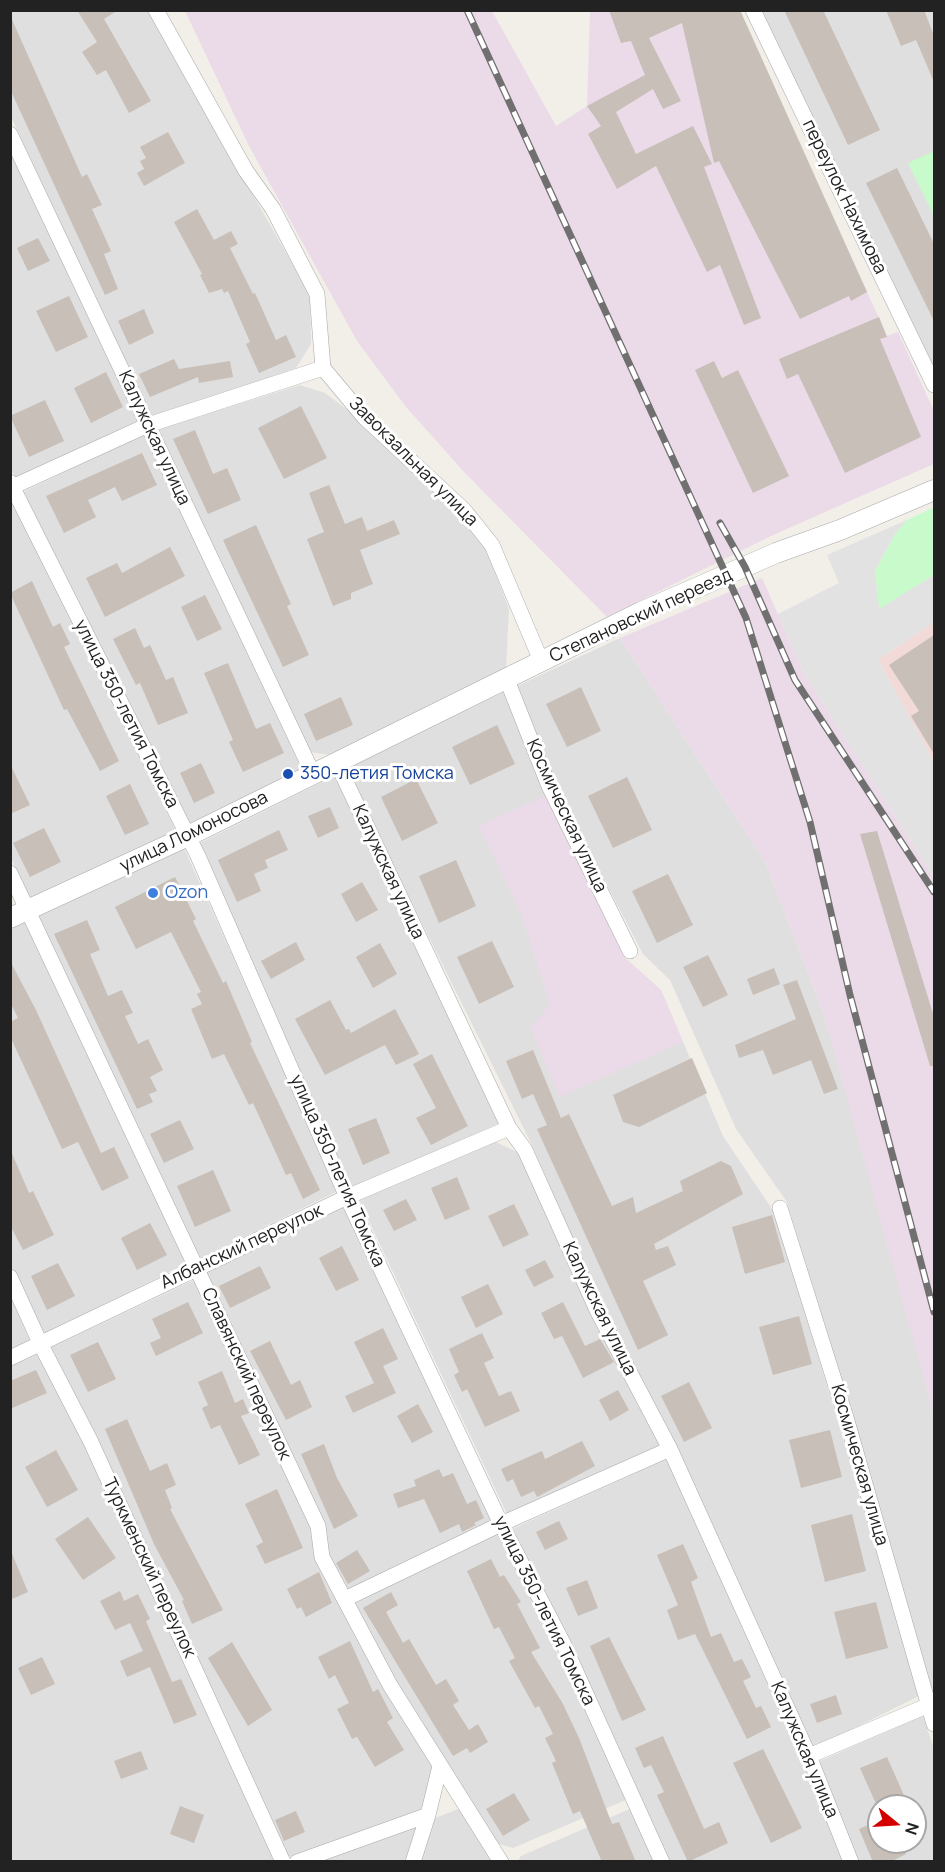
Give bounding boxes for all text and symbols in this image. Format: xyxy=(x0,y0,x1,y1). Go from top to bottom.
street label: переулок Нахимова xyxy=(797,116,891,278)
street label: Калужская улица xyxy=(113,367,195,509)
street label: Завокзальная улица xyxy=(344,393,482,531)
street label: Степановский переезд xyxy=(546,564,736,668)
street label: улица 350-летия Томска xyxy=(69,616,183,812)
street label: Космическая улица xyxy=(521,736,611,896)
place label: 350-летия Томска xyxy=(300,763,454,785)
marker: 350-летия Томска xyxy=(281,767,295,781)
street label: улица Ломоносова xyxy=(116,787,272,877)
street label: Калужская улица xyxy=(347,801,429,943)
place label: Ozon xyxy=(165,882,208,904)
marker: Ozon xyxy=(146,886,160,900)
street label: улица 350-летия Томска xyxy=(285,1071,389,1271)
street label: Албанский переулок xyxy=(157,1200,327,1294)
street label: Калужская улица xyxy=(557,1239,641,1379)
street label: Славянский переулок xyxy=(197,1285,295,1463)
street label: Космическая улица xyxy=(826,1382,892,1548)
street label: Туркменский переулок xyxy=(98,1475,200,1661)
street label: улица 350-летия Томска xyxy=(489,1513,599,1709)
street label: Калужская улица xyxy=(766,1679,842,1821)
north arrow xyxy=(867,1794,927,1854)
text: N xyxy=(900,1820,924,1838)

